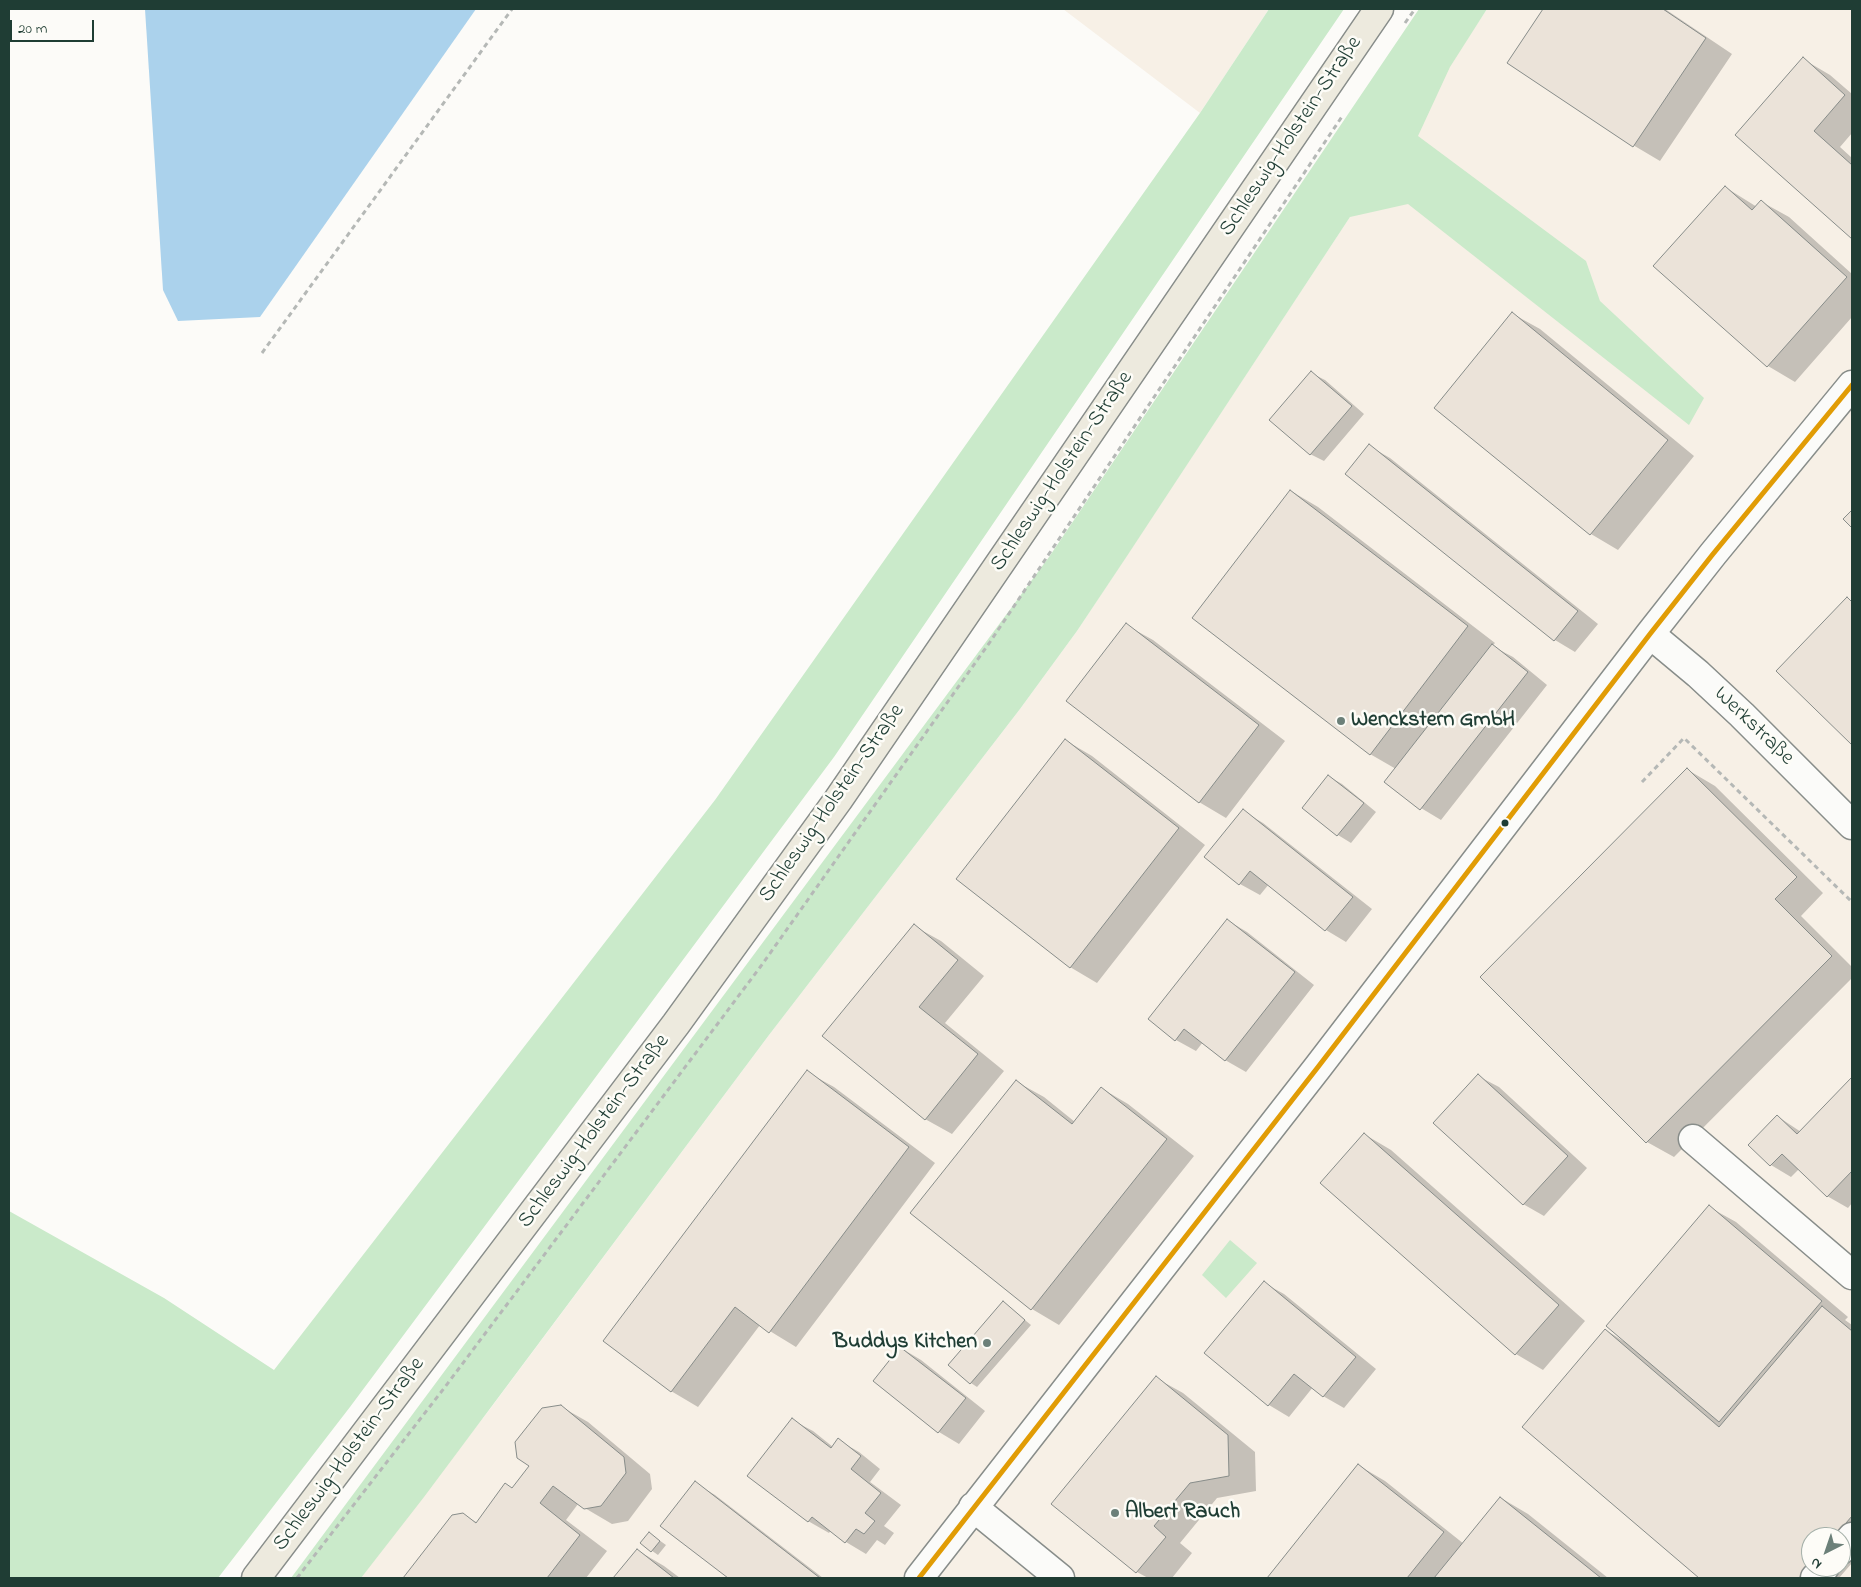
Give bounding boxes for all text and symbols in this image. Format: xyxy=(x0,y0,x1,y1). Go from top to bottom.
scale bar xyxy=(12,10,96,42)
text: 20 m xyxy=(18,18,47,40)
street label: Schleswig-Holstein-Straße xyxy=(1215,32,1369,242)
street label: Schleswig-Holstein-Straße xyxy=(986,367,1140,577)
street label: Werkstraße xyxy=(1707,682,1799,772)
street label: Schleswig-Holstein-Straße xyxy=(755,700,911,908)
place label: Wenckstern GmbH xyxy=(1351,708,1515,734)
marker: Wenckstern GmbH xyxy=(1335,715,1347,727)
unlabelled marker xyxy=(1500,818,1510,828)
street label: Schleswig-Holstein-Straße xyxy=(513,1030,677,1234)
place label: Buddys Kitchen xyxy=(833,1330,977,1356)
marker: Buddys Kitchen xyxy=(981,1337,993,1349)
street label: Schleswig-Holstein-Straße xyxy=(268,1353,432,1557)
place label: Albert Rauch xyxy=(1125,1500,1240,1526)
marker: Albert Rauch xyxy=(1109,1507,1121,1519)
north arrow xyxy=(1801,1527,1851,1577)
text: N xyxy=(1806,1552,1827,1574)

